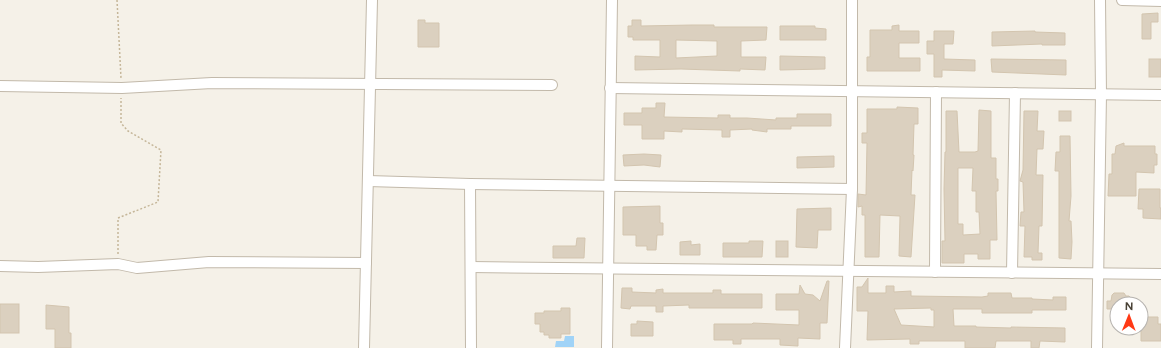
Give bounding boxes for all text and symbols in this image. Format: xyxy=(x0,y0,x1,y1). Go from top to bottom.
north arrow xyxy=(1109,296,1149,336)
text: N xyxy=(1125,300,1134,313)

